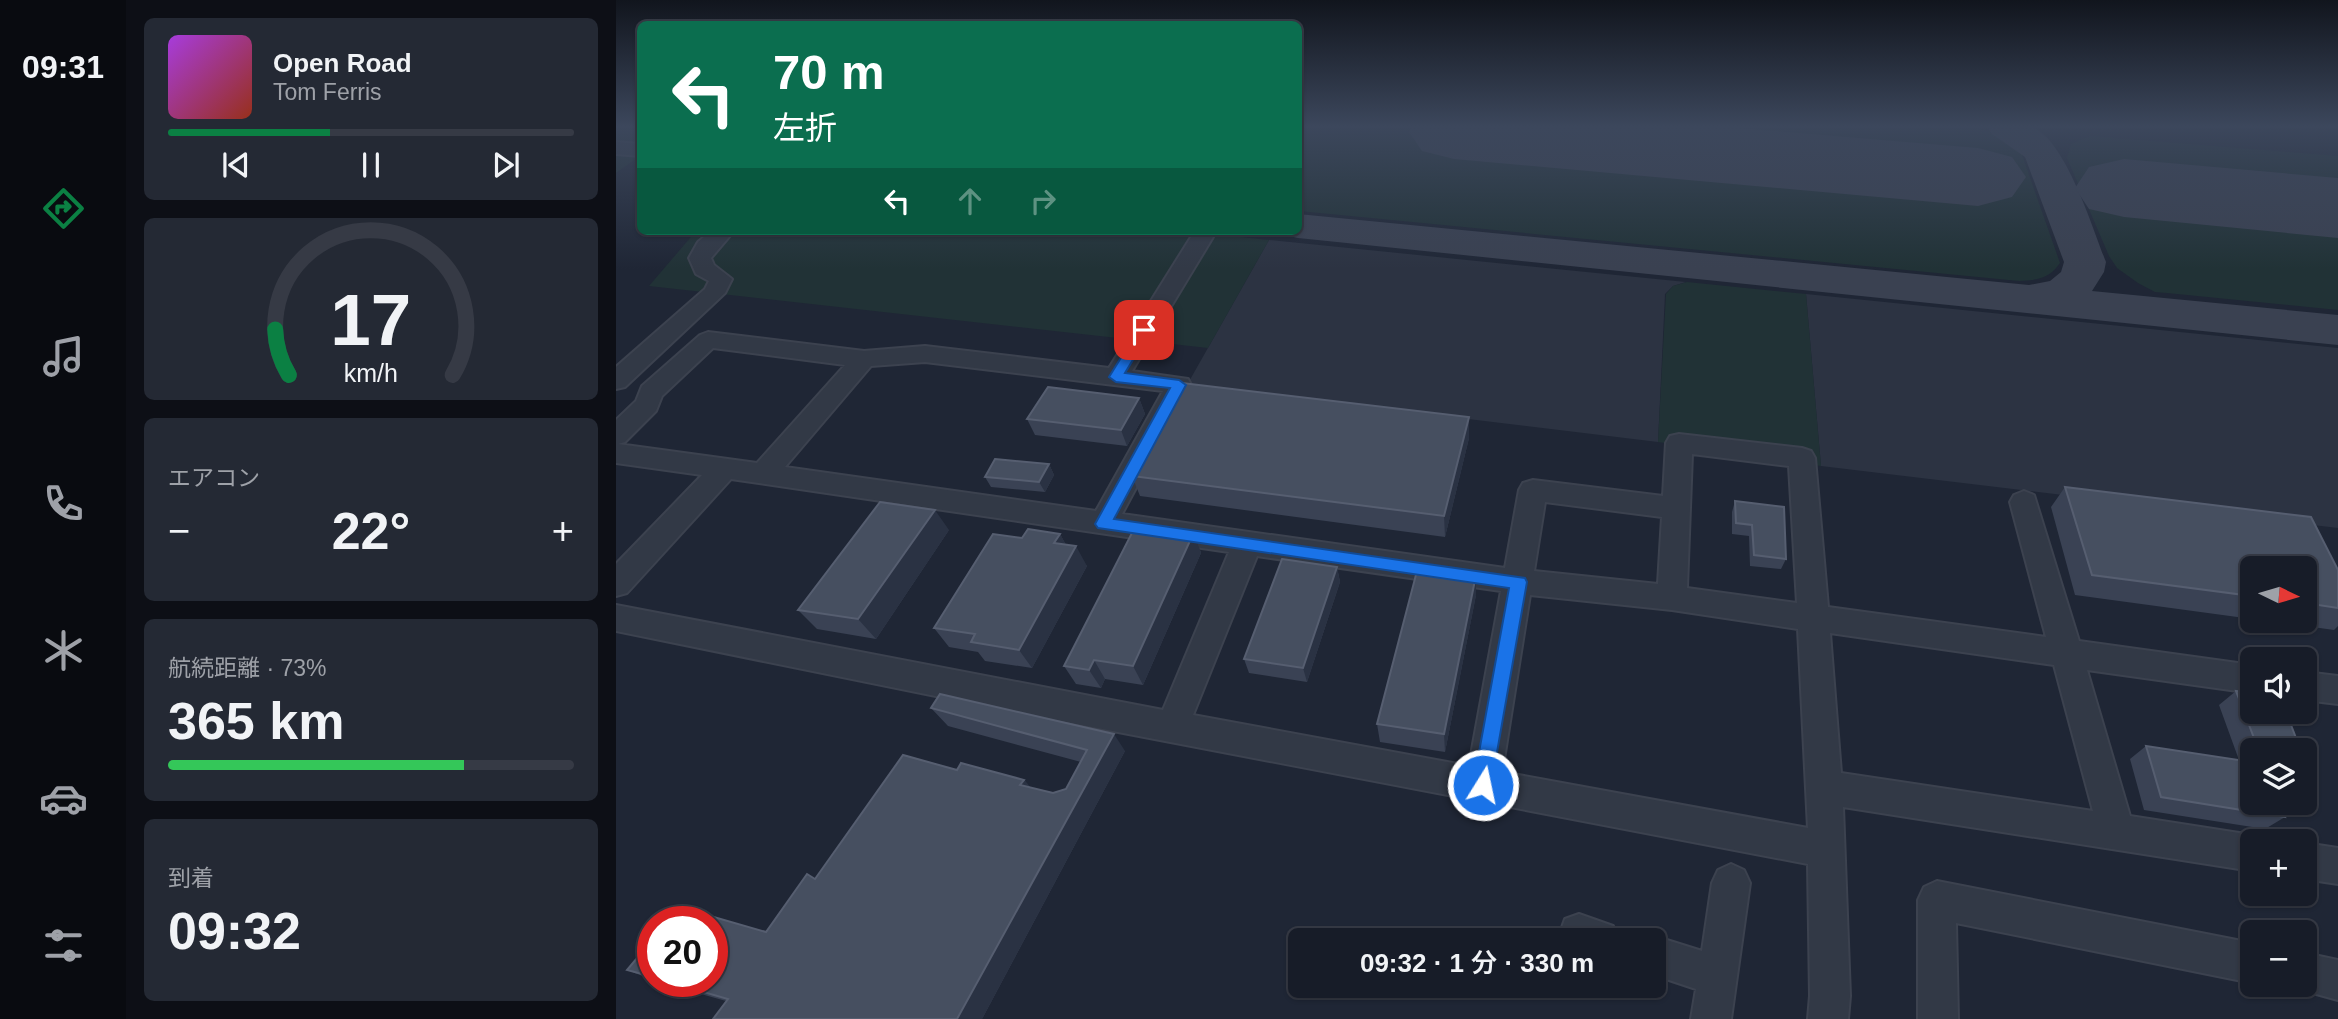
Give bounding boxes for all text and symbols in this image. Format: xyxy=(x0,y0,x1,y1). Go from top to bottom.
text: 70 m xyxy=(773,45,885,99)
text: Open Road xyxy=(273,48,412,78)
text: 09:31 xyxy=(22,49,104,85)
icon: left xyxy=(658,49,749,140)
text: Tom Ferris xyxy=(273,79,382,105)
text: 左折 xyxy=(773,110,837,146)
icon: previous xyxy=(217,146,255,184)
icon: pause xyxy=(352,146,390,184)
icon: next xyxy=(487,146,525,184)
icon: left xyxy=(878,182,916,220)
icon: ahead xyxy=(951,182,989,220)
icon: right xyxy=(1024,182,1062,220)
icon: directions xyxy=(39,184,88,233)
text: 17 xyxy=(331,280,411,361)
pin xyxy=(1114,300,1174,360)
icon: arrive xyxy=(1125,311,1163,349)
icon: music xyxy=(39,332,88,381)
text: km/h xyxy=(344,359,398,387)
text: エアコン xyxy=(168,465,260,491)
icon: phone xyxy=(39,479,88,528)
text: 22° xyxy=(332,502,410,560)
text: − xyxy=(168,510,190,552)
text: + xyxy=(552,510,574,552)
north arrow xyxy=(2240,556,2317,634)
map controls xyxy=(2240,556,2317,997)
icon: climate xyxy=(39,626,88,675)
button: sound xyxy=(2240,647,2317,724)
text: 航続距離 · 73% xyxy=(168,655,326,681)
text: 365 km xyxy=(168,692,344,750)
button: layers xyxy=(2240,738,2317,815)
position arrow xyxy=(1446,748,1520,822)
icon: car xyxy=(39,774,88,823)
button: + xyxy=(2240,829,2317,906)
text: 到着 xyxy=(168,865,214,891)
text: 09:32 xyxy=(168,902,301,960)
speed limit sign: 20 xyxy=(637,906,728,997)
button: − xyxy=(2240,920,2317,997)
icon: filters xyxy=(39,921,88,970)
text: 09:32 · 1 分 · 330 m xyxy=(1360,948,1594,978)

